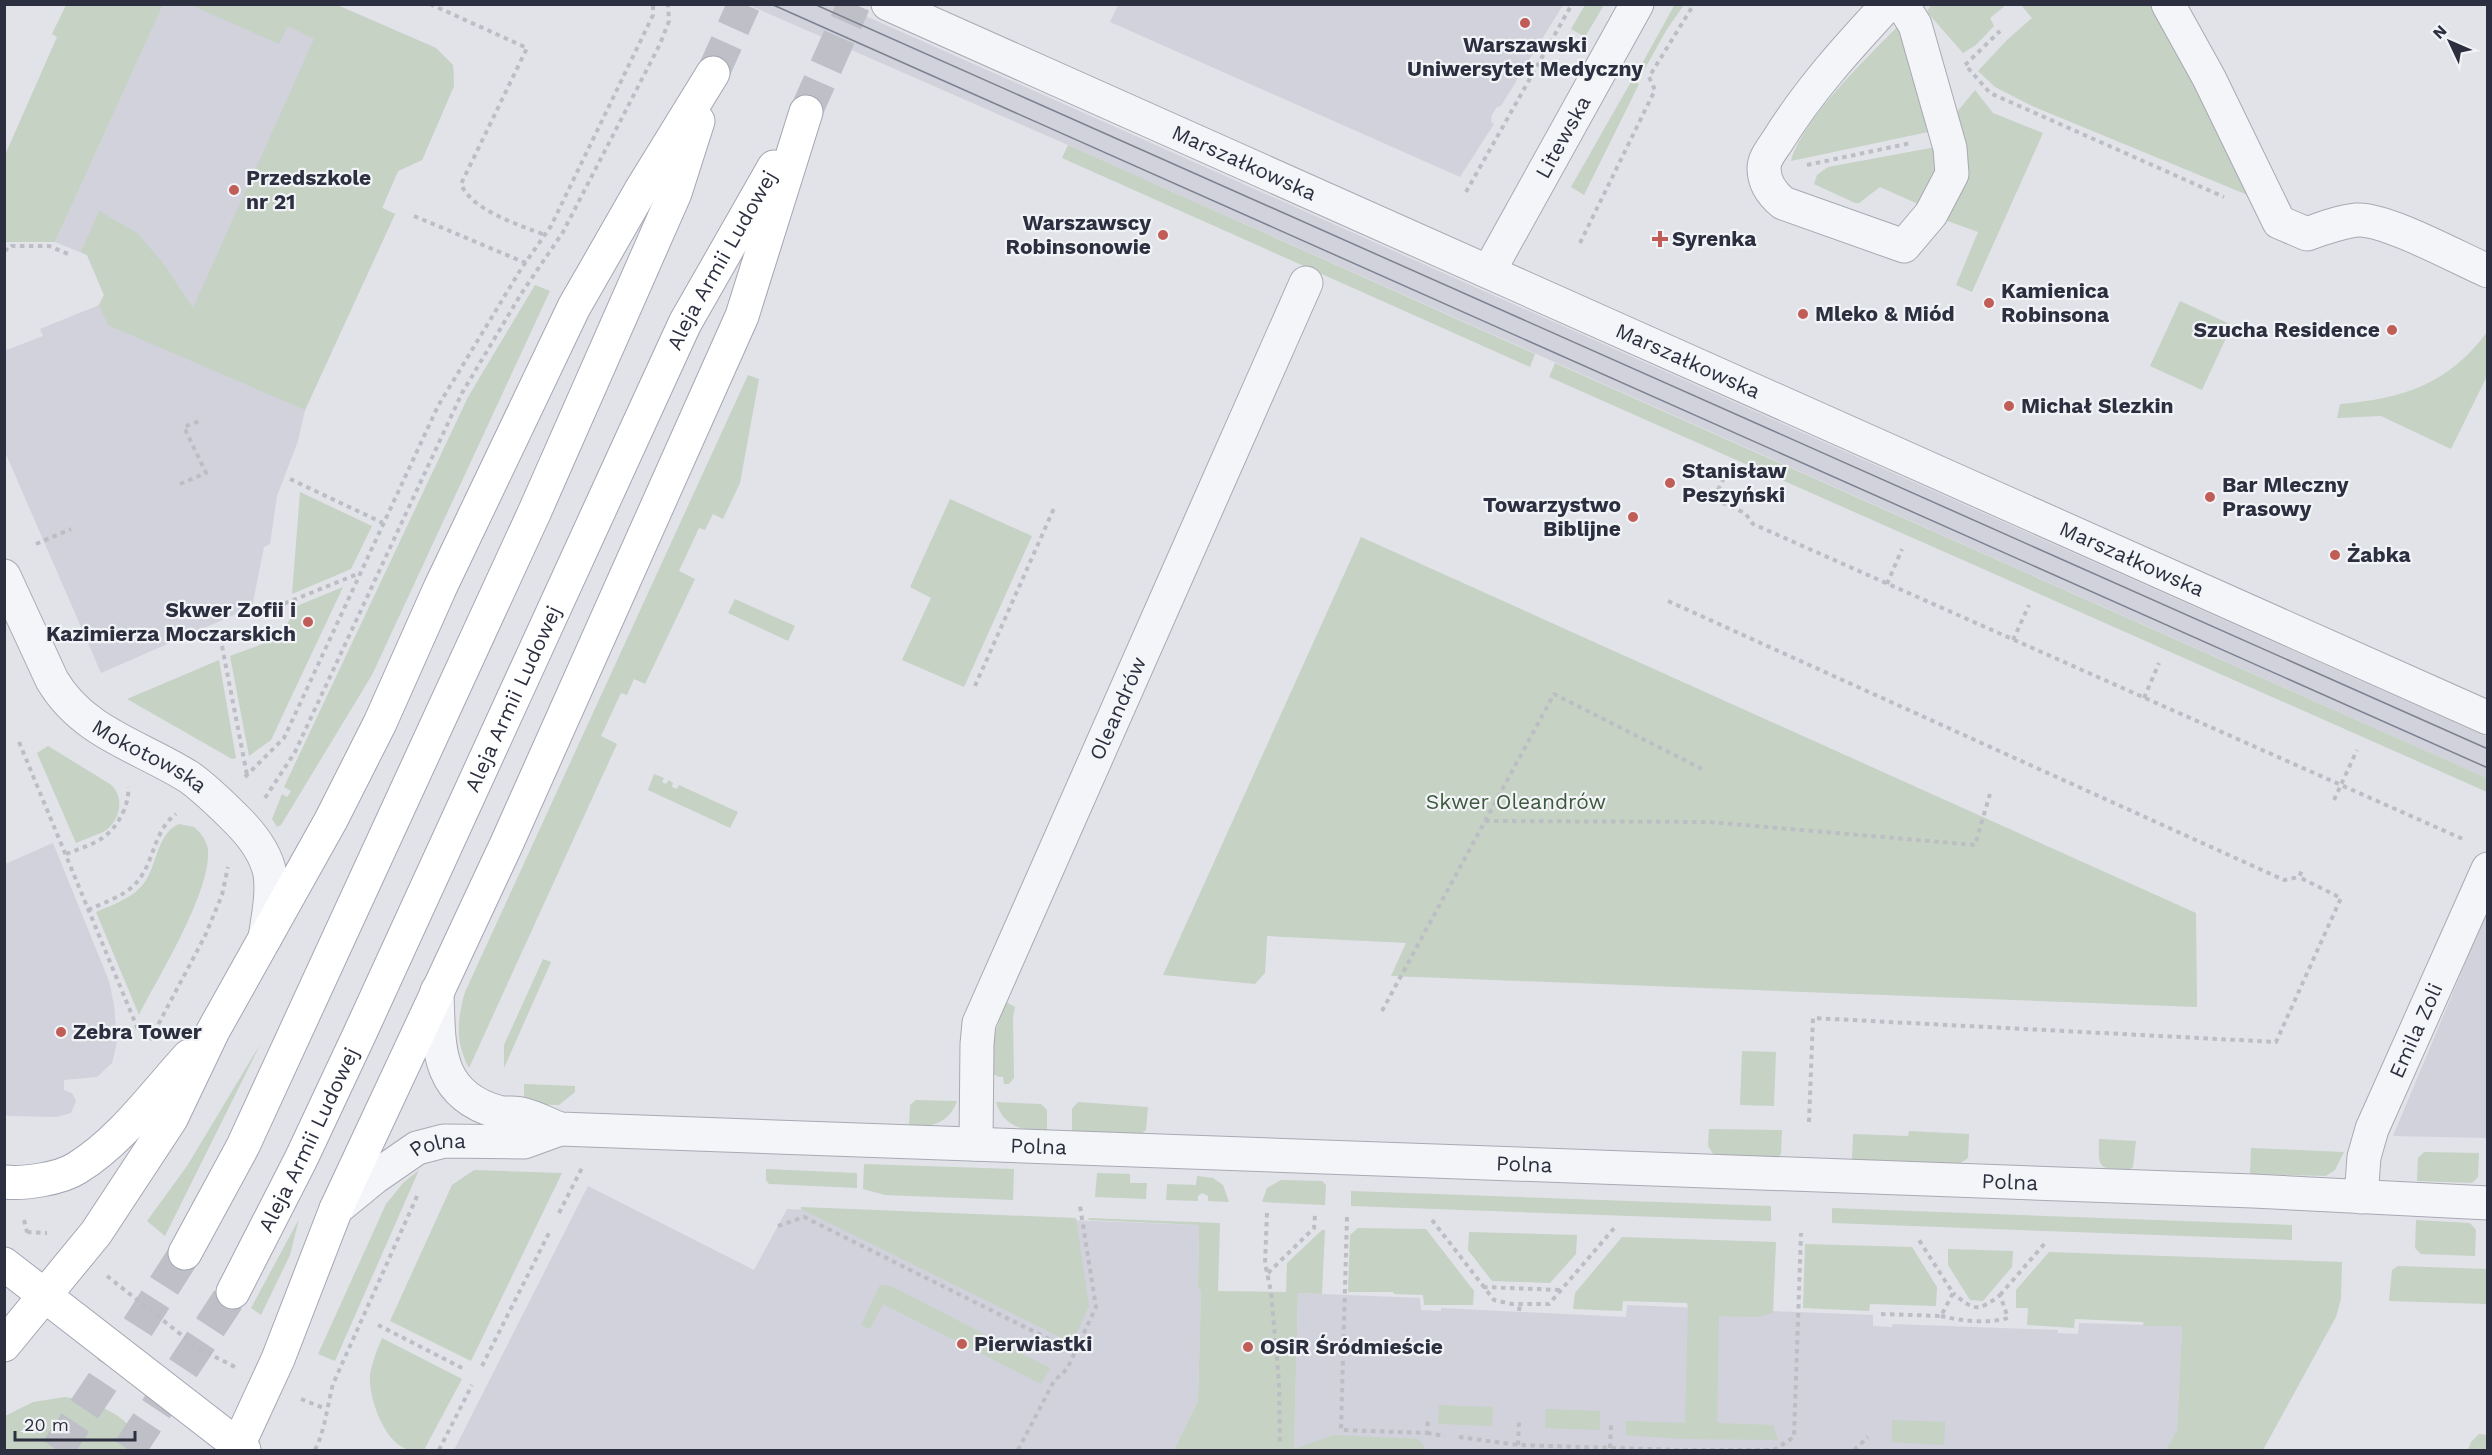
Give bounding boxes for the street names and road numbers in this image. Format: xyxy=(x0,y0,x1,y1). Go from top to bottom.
street label: Litewska xyxy=(1530,91,1596,183)
street label: Marszałkowska xyxy=(1168,119,1321,206)
street label: Aleja Armii Ludowej xyxy=(661,166,782,354)
street label: Marszałkowska xyxy=(1612,317,1764,404)
street label: Marszałkowska xyxy=(2056,515,2208,602)
street label: Aleja Armii Ludowej xyxy=(459,601,566,796)
street label: Oleandrów xyxy=(1084,653,1151,764)
street label: Mokotowska xyxy=(88,714,212,798)
street label: Emila Zoli xyxy=(2383,979,2448,1082)
street label: Aleja Armii Ludowej xyxy=(253,1043,364,1236)
street label: Polna xyxy=(404,1128,466,1162)
street label: Polna xyxy=(1010,1132,1067,1160)
street label: Polna xyxy=(1496,1150,1553,1177)
street label: Polna xyxy=(1981,1168,2039,1195)

